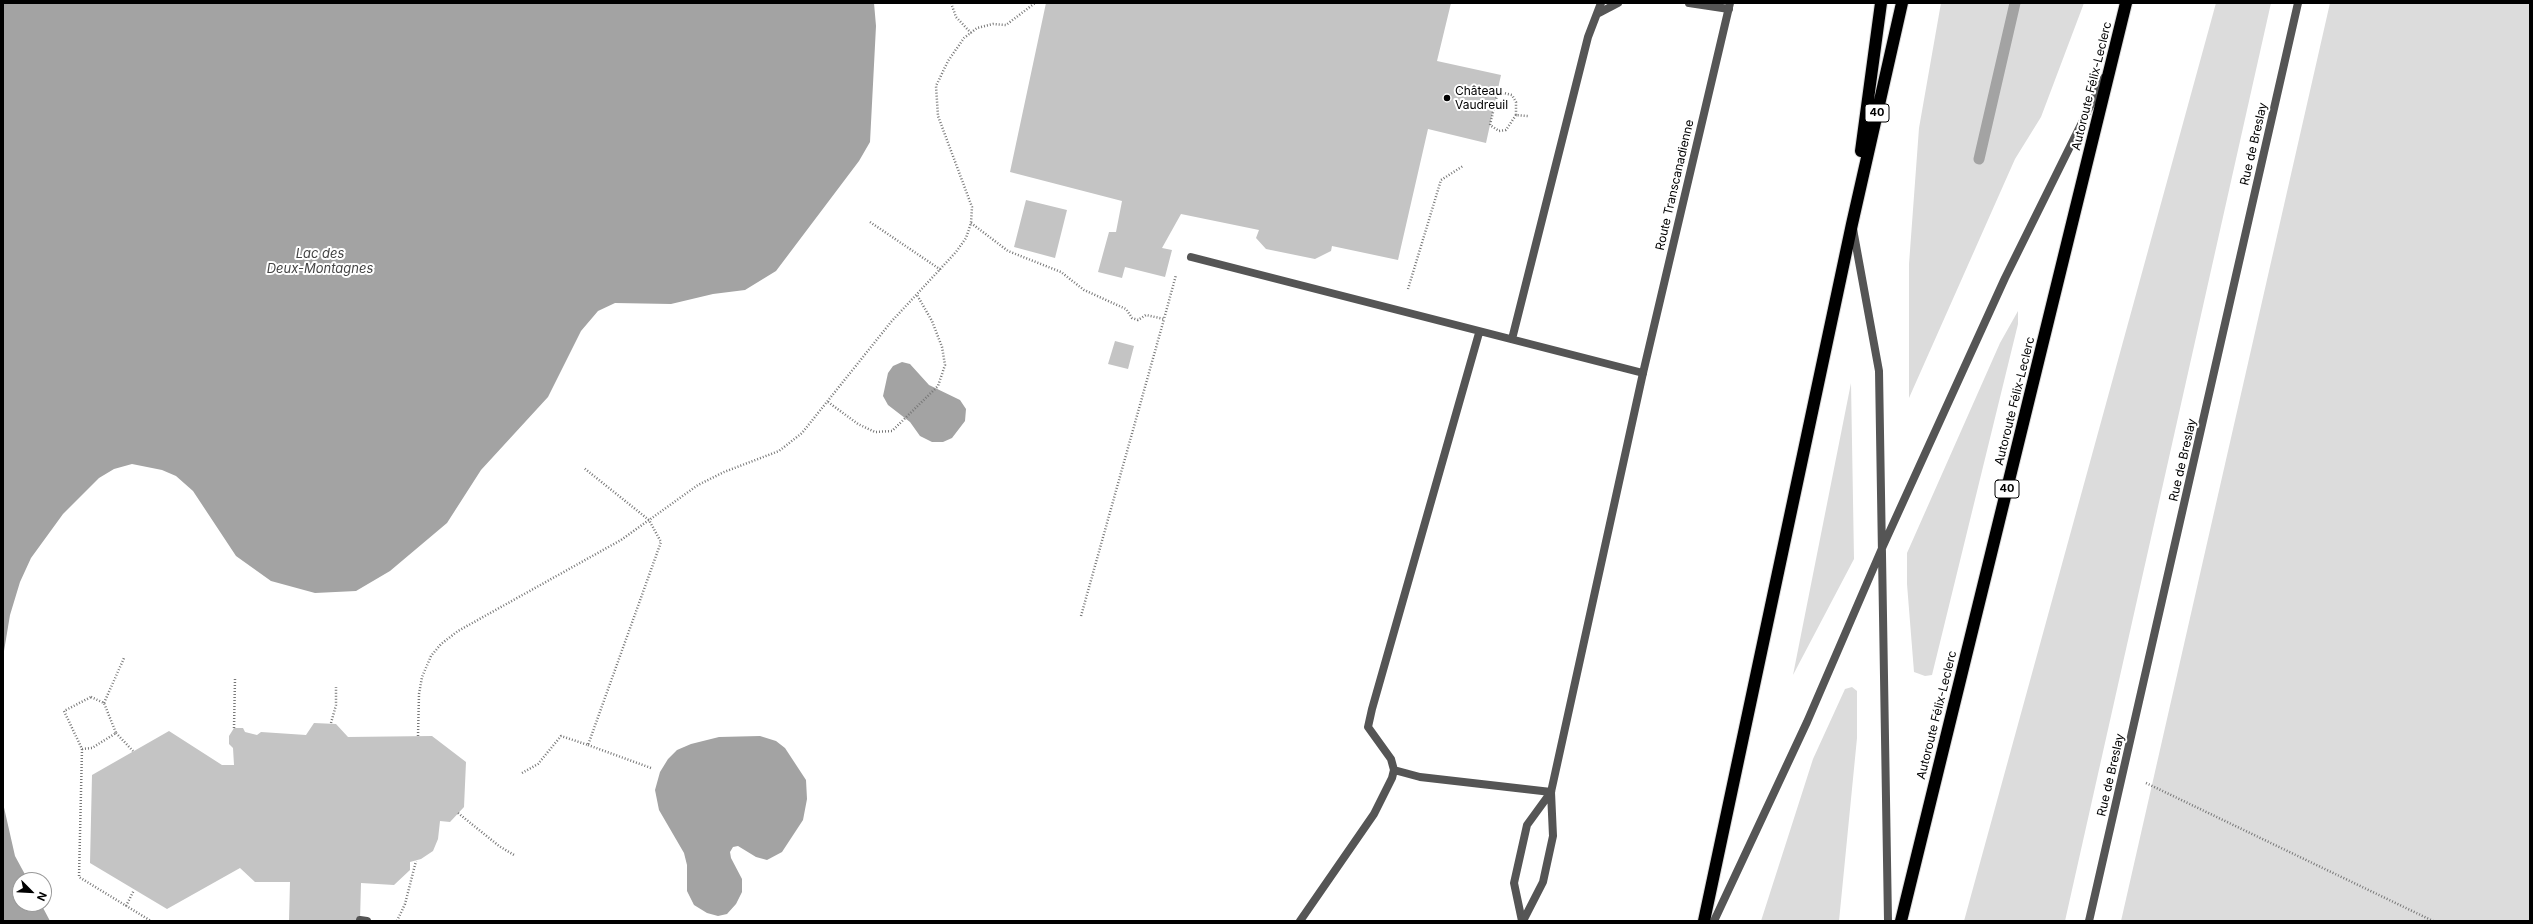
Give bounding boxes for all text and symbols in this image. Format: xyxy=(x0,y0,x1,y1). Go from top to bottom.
street label: Autoroute Félix-Leclerc xyxy=(2069,20,2115,152)
place label: Château Vaudreuil xyxy=(1455,84,1508,112)
marker: Château Vaudreuil xyxy=(1442,93,1452,103)
street label: Rue de Breslay xyxy=(2237,101,2271,187)
road number: 40 xyxy=(1865,104,1889,122)
street label: Route Transcanadienne xyxy=(1653,118,1697,252)
water label: Lac des Deux-Montagnes xyxy=(267,246,373,277)
street label: Autoroute Félix-Leclerc xyxy=(1992,335,2038,467)
street label: Rue de Breslay xyxy=(2166,417,2200,503)
road number: 40 xyxy=(1995,480,2019,498)
street label: Autoroute Félix-Leclerc xyxy=(1914,649,1960,781)
street label: Rue de Breslay xyxy=(2094,732,2128,818)
north arrow xyxy=(12,872,52,912)
text: N xyxy=(34,890,50,903)

